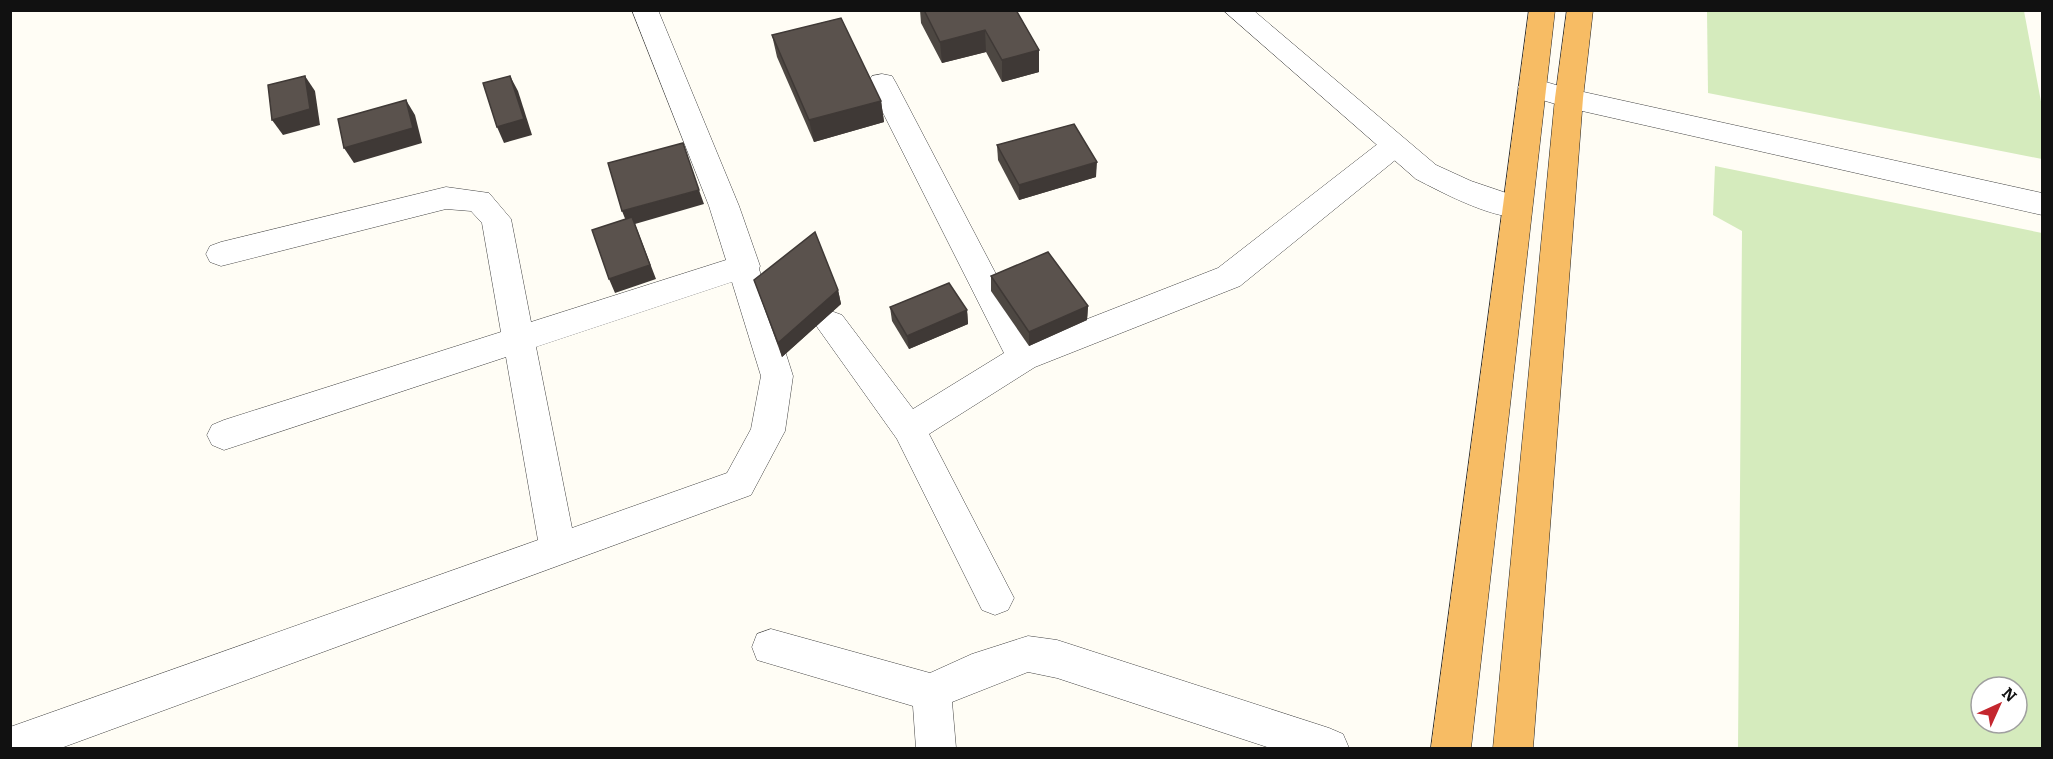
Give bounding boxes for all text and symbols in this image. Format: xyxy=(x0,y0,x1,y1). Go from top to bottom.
north arrow xyxy=(1969,675,2029,735)
text: N xyxy=(1998,684,2020,706)

